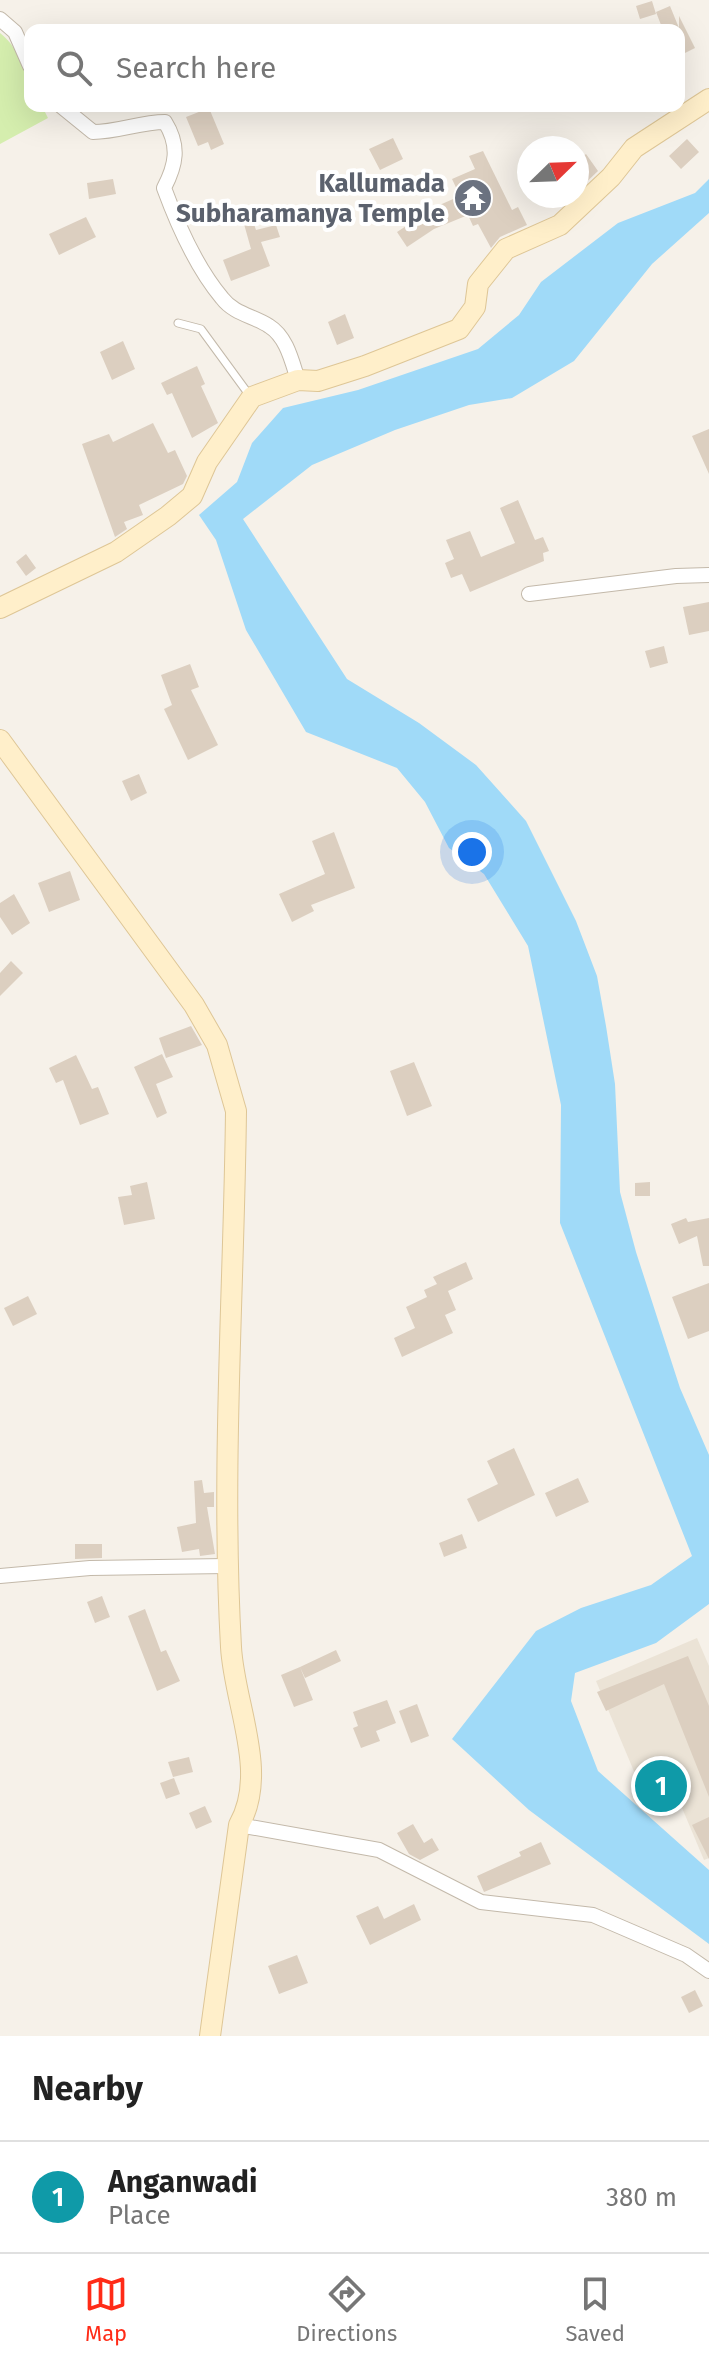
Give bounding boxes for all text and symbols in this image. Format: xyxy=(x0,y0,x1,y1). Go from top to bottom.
search box xyxy=(24,24,685,112)
icon: search xyxy=(52,46,96,90)
text: Search here xyxy=(116,50,276,86)
north arrow xyxy=(517,136,589,208)
place label: Kallumada Subharamanya Temple xyxy=(176,168,445,229)
temple icon: Kallumada Subharamanya Temple xyxy=(452,177,494,219)
your location xyxy=(452,832,492,872)
pin: 1 xyxy=(635,1756,687,1816)
text: Nearby xyxy=(32,2068,143,2109)
text: Anganwadi xyxy=(108,2164,258,2200)
text: 1 xyxy=(52,2182,64,2213)
text: 380 m xyxy=(606,2182,677,2213)
text: Place xyxy=(108,2200,171,2231)
tab: Map xyxy=(84,2272,128,2347)
tab: Directions xyxy=(296,2272,397,2347)
tab: Saved xyxy=(565,2272,625,2347)

